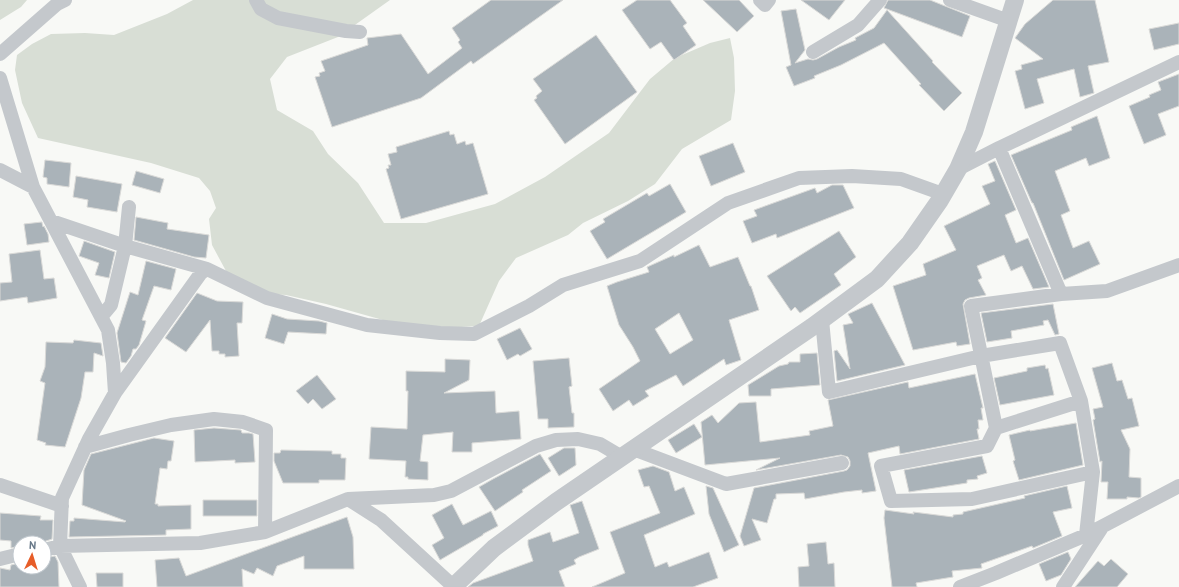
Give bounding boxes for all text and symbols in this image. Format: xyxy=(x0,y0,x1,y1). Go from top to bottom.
north arrow xyxy=(12,535,52,575)
text: N xyxy=(29,538,37,552)

